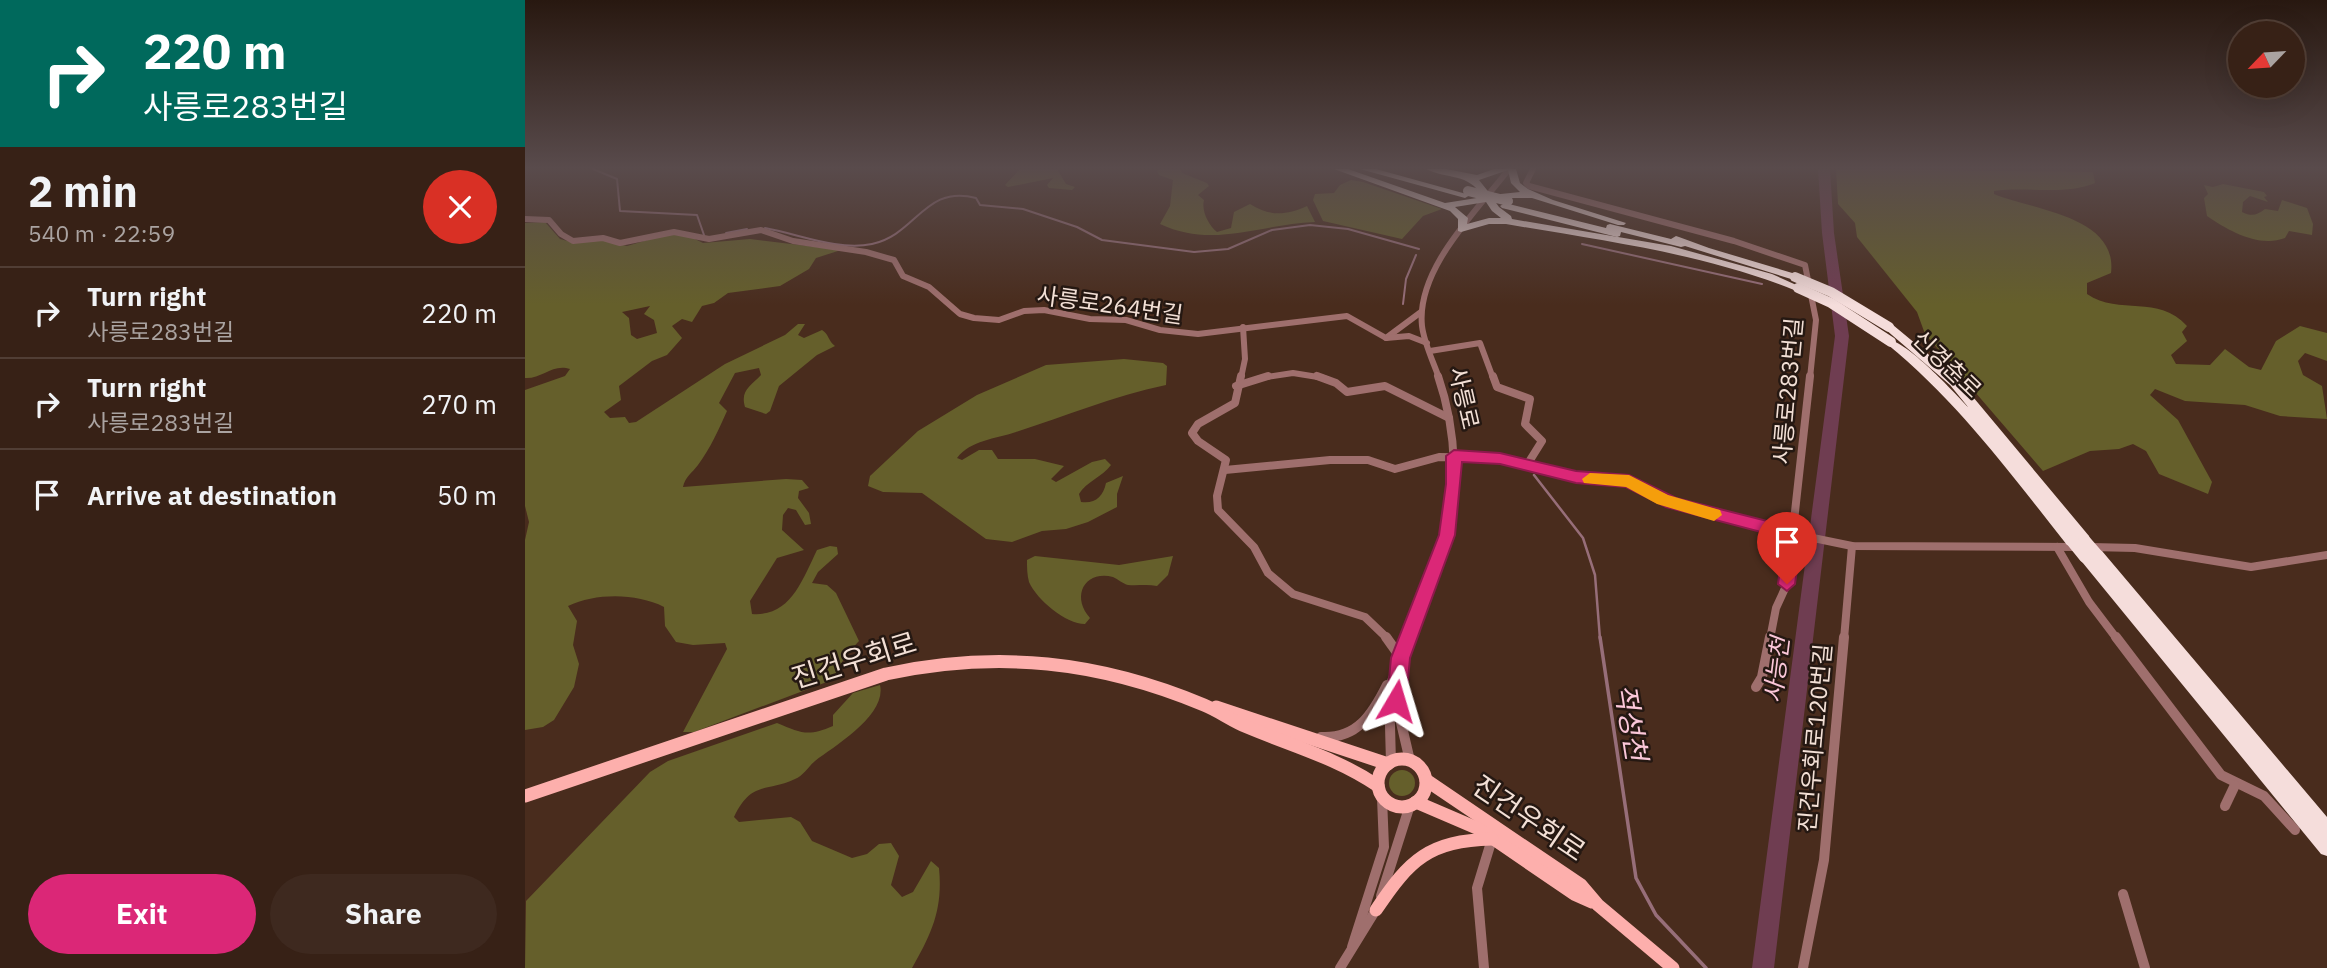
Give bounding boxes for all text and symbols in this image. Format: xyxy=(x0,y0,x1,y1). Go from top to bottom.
text: 220 m xyxy=(143,19,287,82)
north arrow xyxy=(2228,21,2305,98)
map controls xyxy=(2228,21,2305,98)
icon: right xyxy=(28,28,119,119)
text: 사릉로283번길 xyxy=(143,85,348,127)
text: 2 min xyxy=(28,164,138,219)
button: close xyxy=(423,170,497,244)
text: 540 m · 22:59 xyxy=(28,218,175,248)
text: Turn right xyxy=(87,279,206,313)
street label: 사릉로264번길 xyxy=(1035,279,1185,329)
icon: right xyxy=(28,294,66,332)
text: 220 m xyxy=(421,296,497,330)
text: 사릉로283번길 xyxy=(87,316,234,346)
street label: 사릉로283번길 xyxy=(1766,316,1808,466)
street label: 신경춘로 xyxy=(1907,323,1989,403)
street label: 사릉로 xyxy=(1443,363,1487,432)
text: Turn right xyxy=(87,370,206,404)
icon: right xyxy=(28,385,66,423)
text: 270 m xyxy=(421,387,497,421)
text: 사릉로283번길 xyxy=(87,407,234,437)
icon: arrive xyxy=(28,476,66,514)
text: Arrive at destination xyxy=(87,478,337,512)
text: 50 m xyxy=(437,478,497,512)
pin xyxy=(1757,512,1817,584)
icon: arrive xyxy=(1768,523,1806,561)
street label: 진건우회로 xyxy=(787,623,921,696)
water label: 사능천 xyxy=(1756,632,1796,705)
street label: 진건우회로120번길 xyxy=(1791,642,1837,834)
position arrow xyxy=(1359,664,1433,738)
water label: 적성천 xyxy=(1607,681,1656,766)
street label: 진건우회로 xyxy=(1466,766,1593,869)
button: Exit xyxy=(28,874,256,954)
button: Share xyxy=(270,874,497,954)

